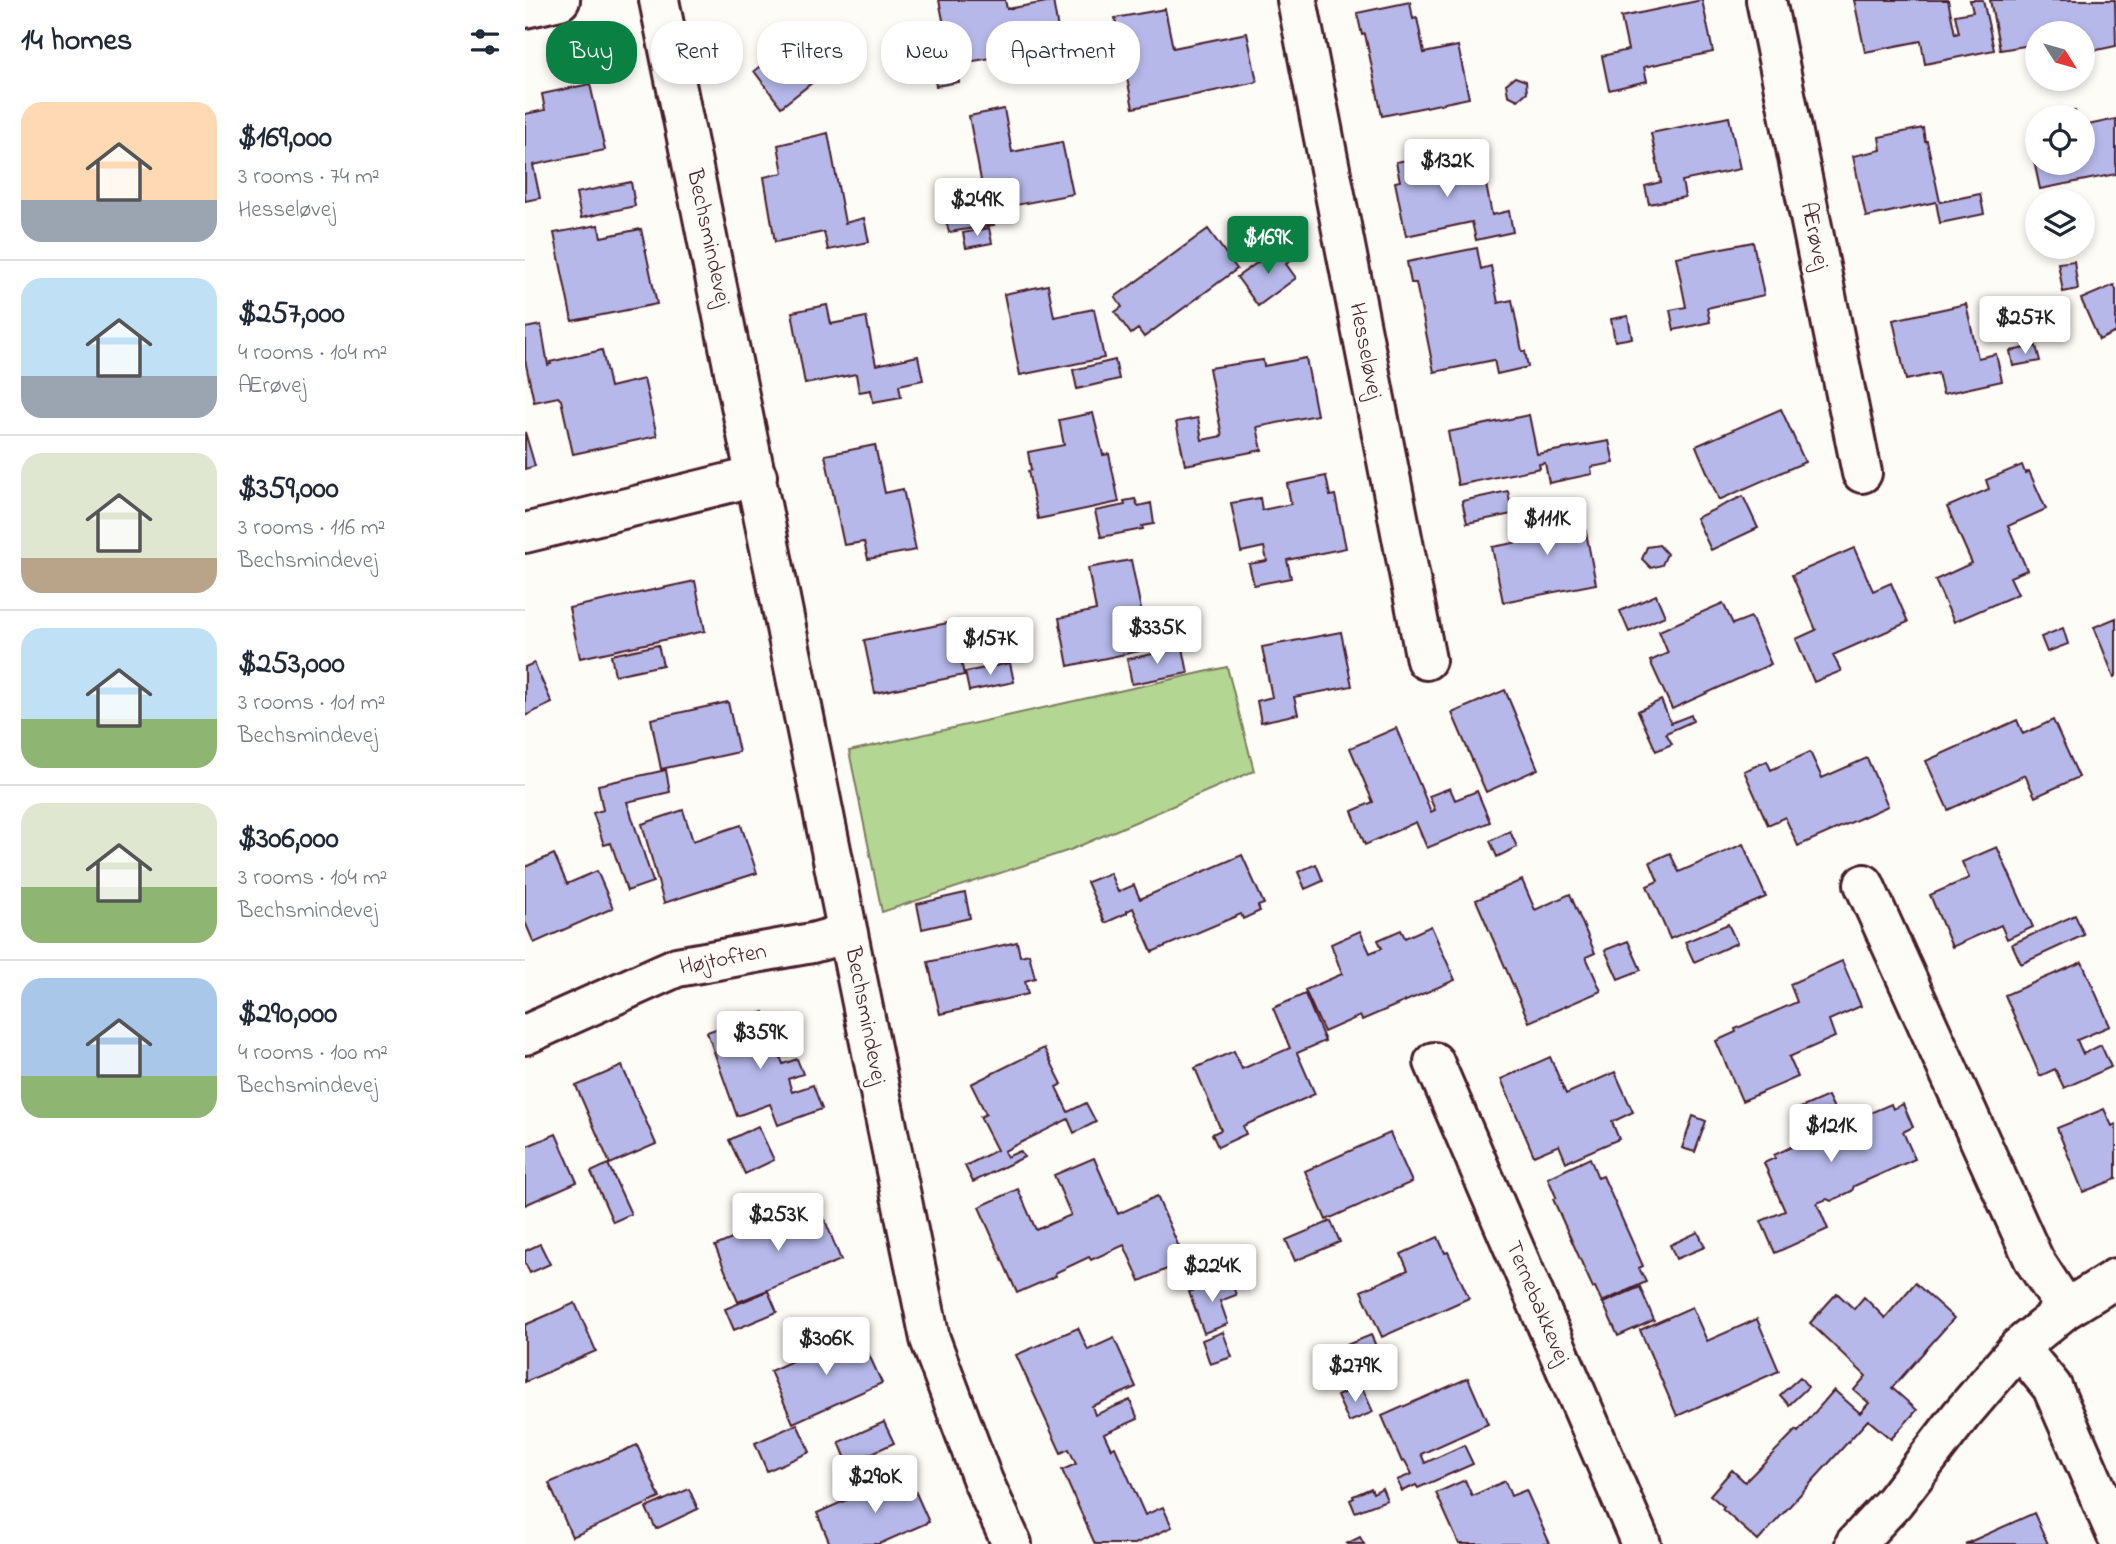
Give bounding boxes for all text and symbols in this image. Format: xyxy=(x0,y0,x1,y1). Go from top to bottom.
text: 14 homes xyxy=(21,20,132,64)
chip: Buy xyxy=(546,21,637,84)
chip: Rent xyxy=(651,21,743,84)
chip: Filters xyxy=(757,21,867,84)
chip: New xyxy=(881,21,972,84)
chip: Apartment xyxy=(986,21,1140,84)
north arrow xyxy=(2025,21,2095,91)
map controls xyxy=(2025,21,2095,259)
icon: filters xyxy=(466,23,504,61)
button: locate xyxy=(2025,105,2095,175)
text: $169,000 xyxy=(238,117,332,161)
icon: home xyxy=(77,130,161,214)
pin: $132K xyxy=(1398,140,1496,199)
text: $132K xyxy=(1420,145,1474,178)
text: 3 rooms · 74 m² xyxy=(238,161,380,194)
street label: Bechsmindevej xyxy=(677,165,739,311)
pin: $249K xyxy=(928,178,1026,238)
text: $249K xyxy=(951,184,1003,217)
button: layers xyxy=(2025,189,2095,259)
text: Hesseløvej xyxy=(238,194,336,227)
street label: Ærøvej xyxy=(1791,199,1838,274)
pin: $169K xyxy=(1219,216,1317,276)
text: $169K xyxy=(1243,222,1293,255)
text: $257,000 xyxy=(238,293,345,337)
pin: $257K xyxy=(1976,296,2074,356)
street label: Hesseløvej xyxy=(1339,300,1391,403)
text: $257K xyxy=(1995,302,2055,335)
icon: home xyxy=(77,306,161,390)
text: 4 rooms · 104 m² xyxy=(238,337,387,370)
text: Ærøvej xyxy=(238,370,306,403)
text: $359,000 xyxy=(238,468,339,512)
icon: home xyxy=(77,481,161,565)
pin: $111K xyxy=(1498,498,1596,557)
text: $111K xyxy=(1523,503,1571,536)
text: 3 rooms · 116 m² xyxy=(238,512,385,545)
text: Bechsmindevej xyxy=(238,545,378,578)
pin: $335K xyxy=(1108,606,1206,666)
text: $335K xyxy=(1128,612,1186,645)
pin: $157K xyxy=(941,618,1039,677)
text: $157K xyxy=(962,623,1018,656)
text: $253,000 xyxy=(238,643,345,687)
icon: home xyxy=(77,656,161,740)
text: 3 rooms · 101 m² xyxy=(238,687,385,720)
text: Bechsmindevej xyxy=(238,720,378,753)
text: $306,000 xyxy=(238,818,339,862)
icon: home xyxy=(77,831,161,915)
text: 3 rooms · 104 m² xyxy=(238,862,387,895)
text: Bechsmindevej xyxy=(238,895,378,928)
street label: Højtoften xyxy=(677,935,769,985)
street label: Bechsmindevej xyxy=(835,943,895,1089)
text: $290,000 xyxy=(238,993,337,1037)
icon: home xyxy=(77,1006,161,1090)
pin: $359K xyxy=(711,1012,809,1071)
text: $359K xyxy=(733,1017,787,1050)
text: 4 rooms · 100 m² xyxy=(238,1037,388,1070)
text: Bechsmindevej xyxy=(238,1070,378,1103)
pin: $121K xyxy=(1782,1104,1880,1164)
text: $121K xyxy=(1805,1110,1857,1143)
pin: $253K xyxy=(729,1194,827,1253)
text: $253K xyxy=(748,1199,808,1232)
street label: Ternebakkevej xyxy=(1496,1236,1578,1371)
pin: $224K xyxy=(1163,1244,1261,1304)
text: $224K xyxy=(1183,1250,1241,1283)
pin: $306K xyxy=(777,1318,875,1377)
text: $306K xyxy=(799,1323,853,1356)
pin: $279K xyxy=(1306,1344,1404,1404)
text: $279K xyxy=(1329,1350,1381,1383)
pin: $290K xyxy=(826,1456,924,1515)
text: $290K xyxy=(848,1461,902,1494)

